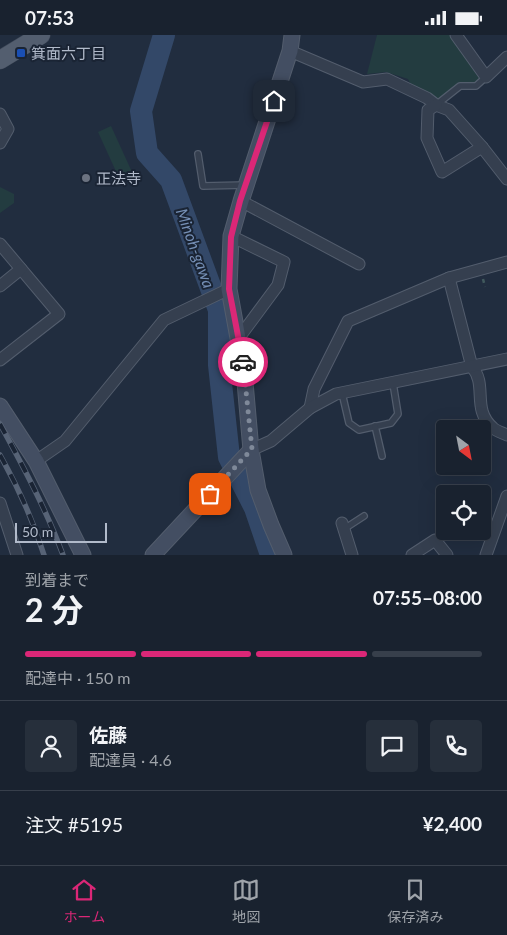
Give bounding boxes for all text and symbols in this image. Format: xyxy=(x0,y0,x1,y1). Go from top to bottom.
text: 07:53 xyxy=(25,6,74,29)
place label: 箕面六丁目 xyxy=(31,44,106,62)
marker: 箕面六丁目 xyxy=(15,47,27,59)
pin xyxy=(253,80,295,122)
icon: home xyxy=(260,87,288,115)
place label: 正法寺 xyxy=(96,169,141,187)
marker: 正法寺 xyxy=(80,172,92,184)
water label: Minoh-gawa xyxy=(173,206,219,290)
courier xyxy=(218,337,268,387)
icon: car xyxy=(229,348,257,376)
north arrow xyxy=(436,420,491,475)
map controls xyxy=(436,420,491,540)
pin xyxy=(189,473,231,515)
icon: bag xyxy=(196,480,224,508)
button: locate xyxy=(436,485,491,540)
scale bar xyxy=(15,520,108,543)
text: 50 m xyxy=(22,523,53,540)
text: 到着まで xyxy=(25,570,89,589)
text: 07:55–08:00 xyxy=(373,586,482,609)
text: 2 分 xyxy=(25,590,83,629)
text: 配達中 · 150 m xyxy=(25,668,130,687)
button: person xyxy=(25,720,77,772)
button: chat xyxy=(366,720,418,772)
button: phone xyxy=(430,720,482,772)
text: 佐藤 xyxy=(89,723,127,746)
text: 配達員 · 4.6 xyxy=(89,750,172,769)
text: ¥2,400 xyxy=(422,812,482,835)
text: 注文 #5195 xyxy=(25,813,123,836)
tab: ホーム xyxy=(64,876,105,926)
tab: 地図 xyxy=(232,876,260,926)
tab: 保存済み xyxy=(387,876,443,926)

